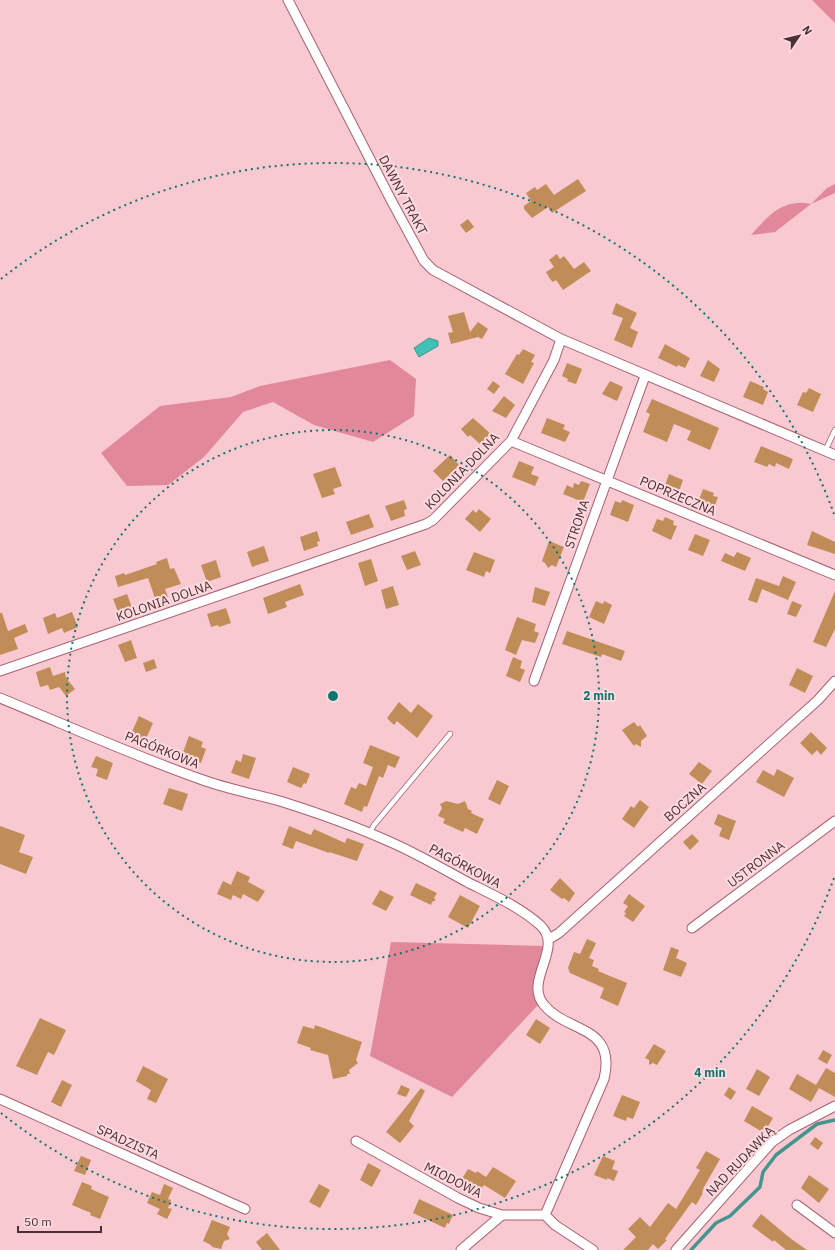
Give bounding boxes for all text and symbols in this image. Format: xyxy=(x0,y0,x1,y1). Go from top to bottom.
north arrow xyxy=(779,16,819,56)
text: N xyxy=(799,23,815,38)
street label: DAWNY TRAKT xyxy=(375,152,431,238)
street label: KOLONIA DOLNA xyxy=(421,429,503,513)
street label: POPRZECZNA xyxy=(637,472,719,520)
street label: STROMA xyxy=(561,496,594,551)
street label: KOLONIA DOLNA xyxy=(114,576,215,625)
text: 2 min xyxy=(583,688,615,703)
centre of rings xyxy=(326,689,340,703)
street label: PAGÓRKOWA xyxy=(122,727,202,773)
street label: BOCZNA xyxy=(660,778,710,825)
street label: USTRONNA xyxy=(724,836,789,891)
street label: PAGÓRKOWA xyxy=(426,840,504,892)
text: 4 min xyxy=(694,1065,726,1080)
street label: SPADZISTA xyxy=(94,1121,163,1164)
street label: NAD RUDAWKĄ xyxy=(702,1122,778,1200)
street label: MIODOWA xyxy=(421,1158,485,1202)
scale bar xyxy=(18,1208,101,1234)
text: 50 m xyxy=(24,1214,52,1229)

